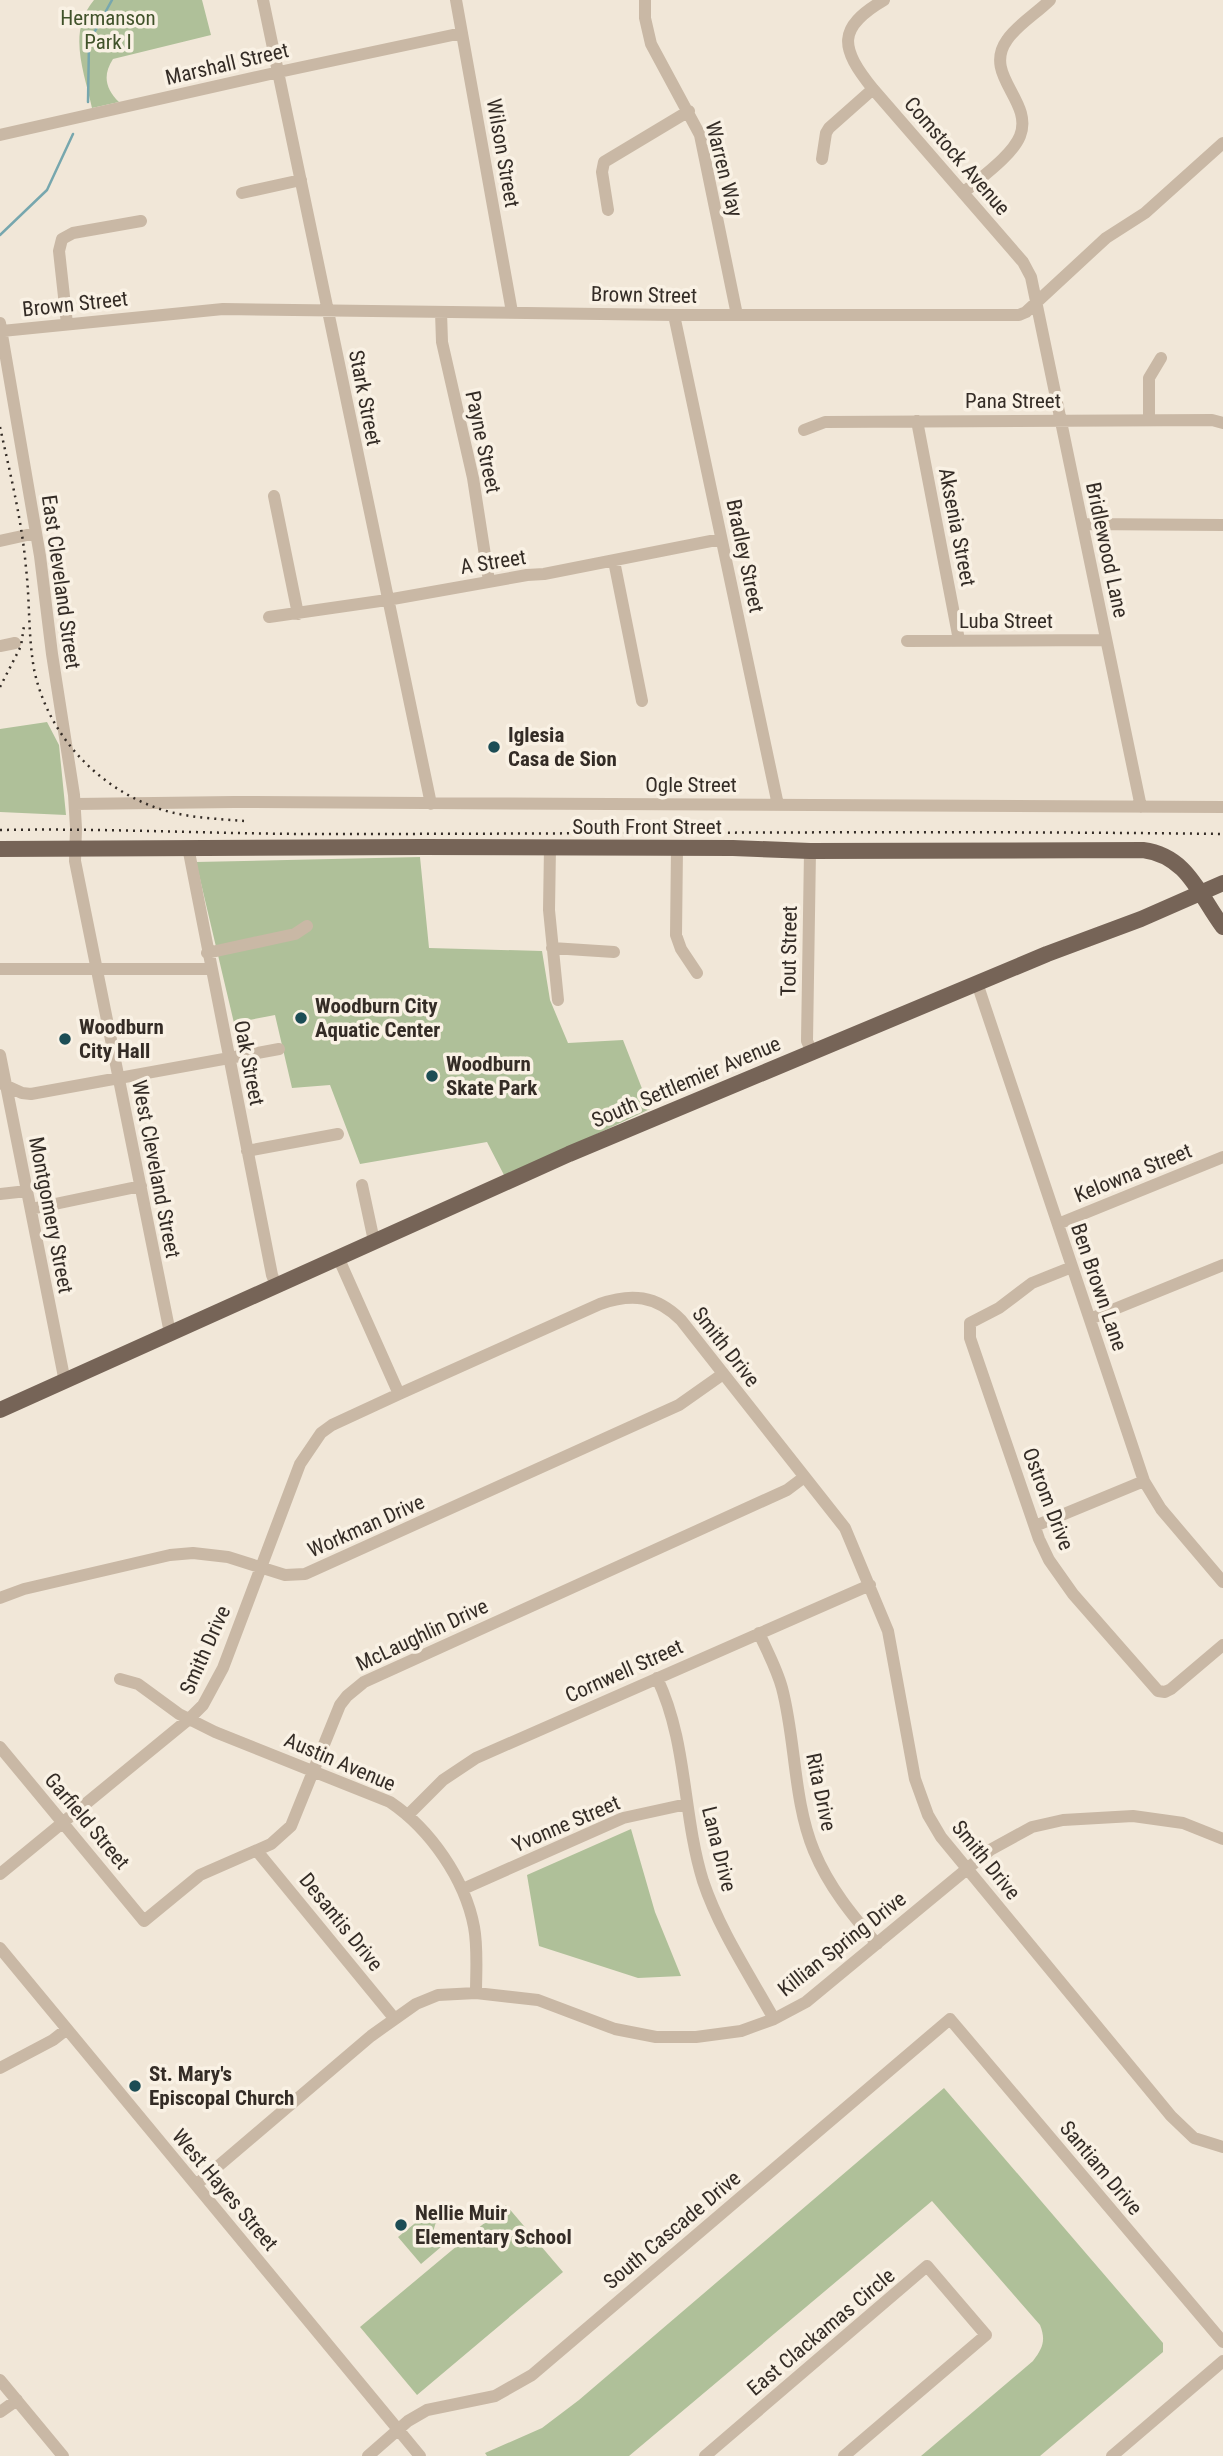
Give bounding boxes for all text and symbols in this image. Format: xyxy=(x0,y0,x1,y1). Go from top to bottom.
park label: Hermanson Park I xyxy=(60,6,156,54)
street label: Marshall Street xyxy=(163,38,291,90)
street label: Comstock Avenue xyxy=(899,92,1015,220)
street label: Wilson Street xyxy=(482,97,524,209)
street label: Warren Way xyxy=(701,119,747,219)
street label: Brown Street xyxy=(591,282,697,308)
street label: Brown Street xyxy=(21,287,129,321)
street label: Stark Street xyxy=(344,348,386,448)
street label: Payne Street xyxy=(460,389,506,495)
street label: Pana Street xyxy=(965,389,1061,413)
street label: Aksenia Street xyxy=(934,466,980,588)
street label: Bridlewood Lane xyxy=(1081,480,1133,620)
street label: East Cleveland Street xyxy=(37,493,85,671)
street label: Bradley Street xyxy=(721,497,769,615)
street label: A Street xyxy=(458,545,528,579)
street label: Luba Street xyxy=(959,609,1053,633)
place label: Iglesia Casa de Sion xyxy=(508,723,617,771)
marker: Iglesia Casa de Sion xyxy=(486,739,502,755)
street label: Ogle Street xyxy=(645,773,737,797)
street label: South Front Street xyxy=(572,815,722,839)
street label: Tout Street xyxy=(776,905,802,997)
place label: Woodburn City Aquatic Center xyxy=(315,994,440,1042)
marker: Woodburn City Aquatic Center xyxy=(293,1010,309,1026)
place label: Woodburn City Hall xyxy=(79,1015,164,1063)
street label: Oak Street xyxy=(229,1018,269,1108)
marker: Woodburn City Hall xyxy=(57,1031,73,1047)
street label: South Settlemier Avenue xyxy=(588,1031,784,1133)
place label: Woodburn Skate Park xyxy=(446,1052,538,1100)
marker: Woodburn Skate Park xyxy=(424,1068,440,1084)
street label: West Cleveland Street xyxy=(127,1078,185,1260)
street label: Montgomery Street xyxy=(24,1135,78,1295)
street label: Kelowna Street xyxy=(1071,1139,1195,1207)
street label: Ben Brown Lane xyxy=(1066,1220,1132,1354)
street label: Smith Drive xyxy=(687,1302,765,1392)
street label: Ostrom Drive xyxy=(1018,1444,1079,1554)
street label: Workman Drive xyxy=(304,1490,428,1562)
street label: McLaughlin Drive xyxy=(352,1594,492,1676)
street label: Smith Drive xyxy=(175,1602,235,1698)
street label: Cornwell Street xyxy=(561,1634,687,1708)
street label: Austin Avenue xyxy=(281,1728,399,1796)
street label: Rita Drive xyxy=(801,1751,841,1833)
street label: Garfield Street xyxy=(40,1768,134,1874)
street label: Yvonne Street xyxy=(509,1791,623,1857)
street label: Lana Drive xyxy=(697,1804,741,1894)
street label: Smith Drive xyxy=(947,1816,1025,1904)
street label: Desantis Drive xyxy=(294,1868,388,1976)
street label: Killian Spring Drive xyxy=(773,1887,911,2001)
place label: St. Mary's Episcopal Church xyxy=(149,2062,294,2110)
marker: St. Mary's Episcopal Church xyxy=(127,2078,143,2094)
street label: Santiam Drive xyxy=(1055,2116,1147,2220)
street label: West Hayes Street xyxy=(167,2124,283,2256)
street label: South Cascade Drive xyxy=(599,2166,745,2294)
place label: Nellie Muir Elementary School xyxy=(415,2201,572,2249)
marker: Nellie Muir Elementary School xyxy=(393,2217,409,2233)
street label: East Clackamas Circle xyxy=(743,2263,900,2401)

